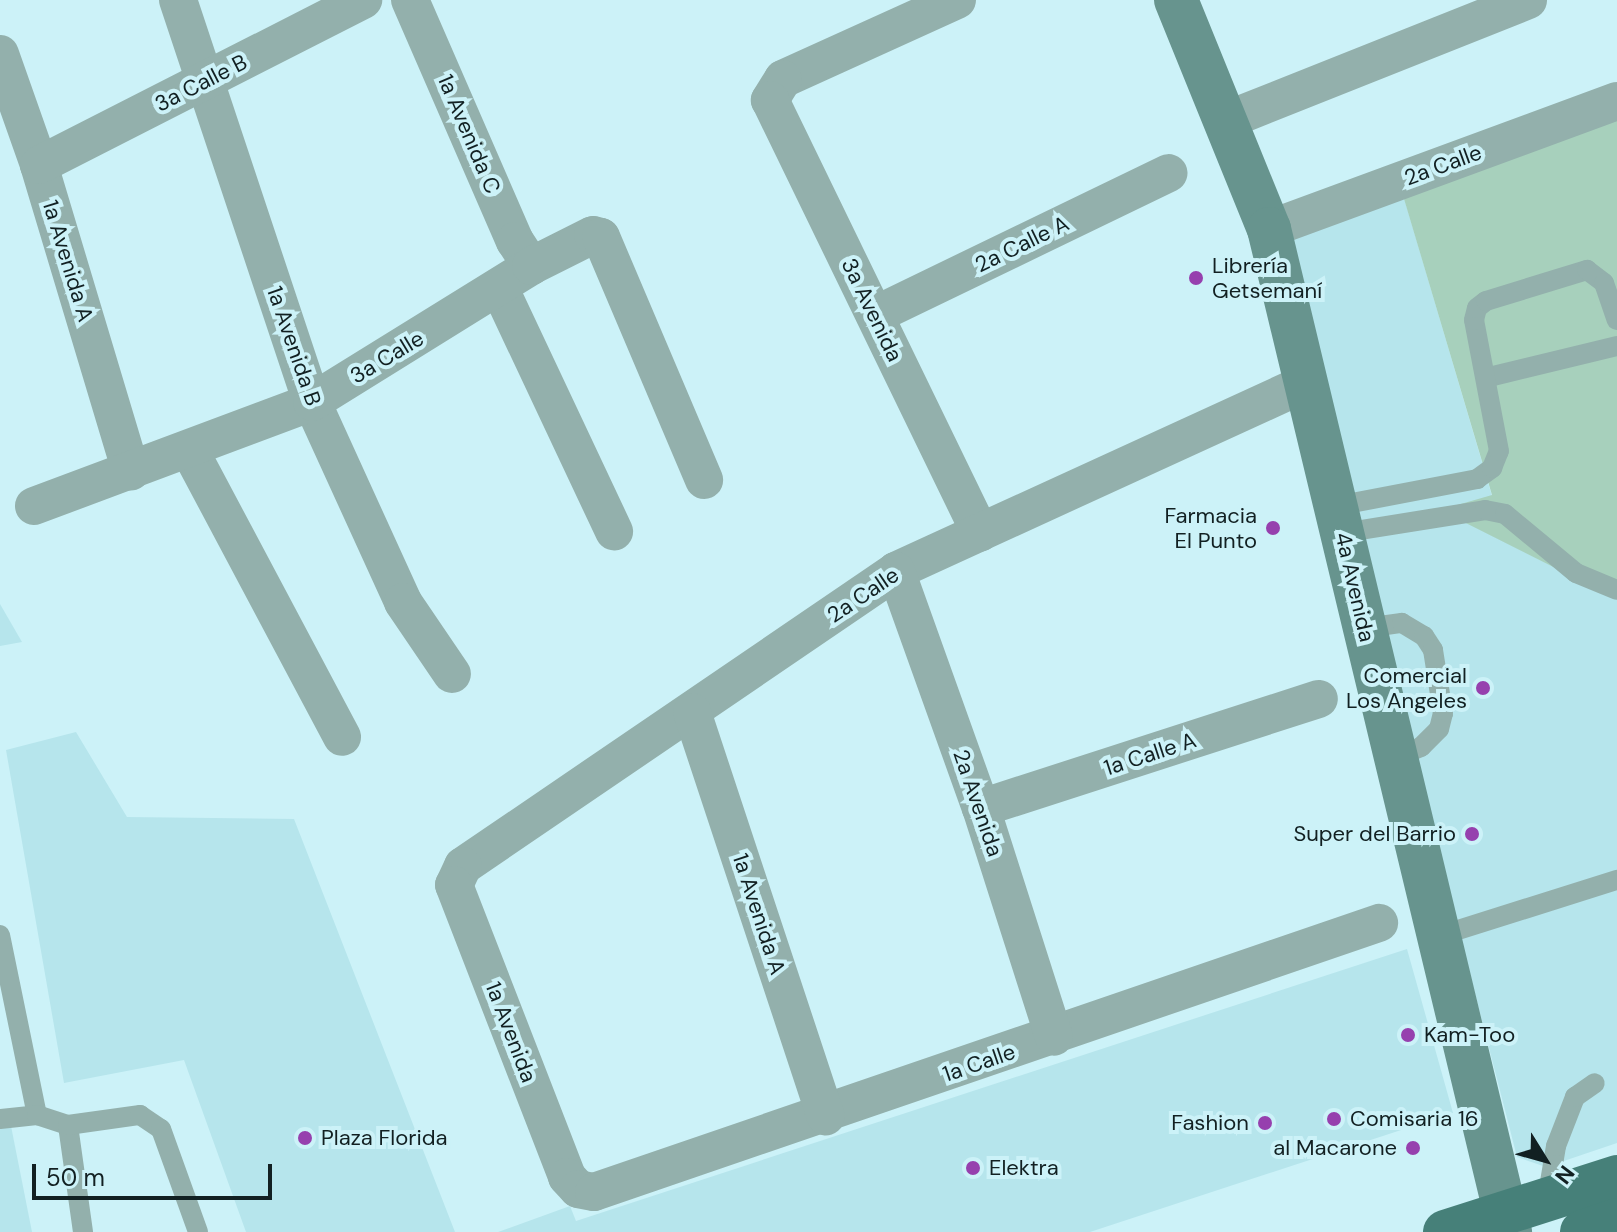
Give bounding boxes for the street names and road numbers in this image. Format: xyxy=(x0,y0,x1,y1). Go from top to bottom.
street label: 3a Calle B xyxy=(150,49,252,117)
street label: 1a Avenida C xyxy=(432,70,506,198)
street label: 2a Calle xyxy=(1401,139,1485,191)
street label: 1a Avenida A xyxy=(37,197,99,325)
street label: 2a Calle A xyxy=(971,210,1073,278)
street label: 3a Avenida xyxy=(836,254,908,366)
street label: 1a Avenida B xyxy=(261,283,327,409)
street label: 3a Calle xyxy=(346,325,428,389)
street label: 4a Avenida xyxy=(1330,530,1380,644)
street label: 2a Calle xyxy=(822,562,904,628)
street label: 1a Calle A xyxy=(1101,727,1199,781)
street label: 2a Avenida xyxy=(947,746,1009,860)
street label: 1a Avenida A xyxy=(727,850,791,978)
street label: 1a Avenida xyxy=(480,978,542,1086)
street label: 1a Calle xyxy=(939,1038,1019,1088)

